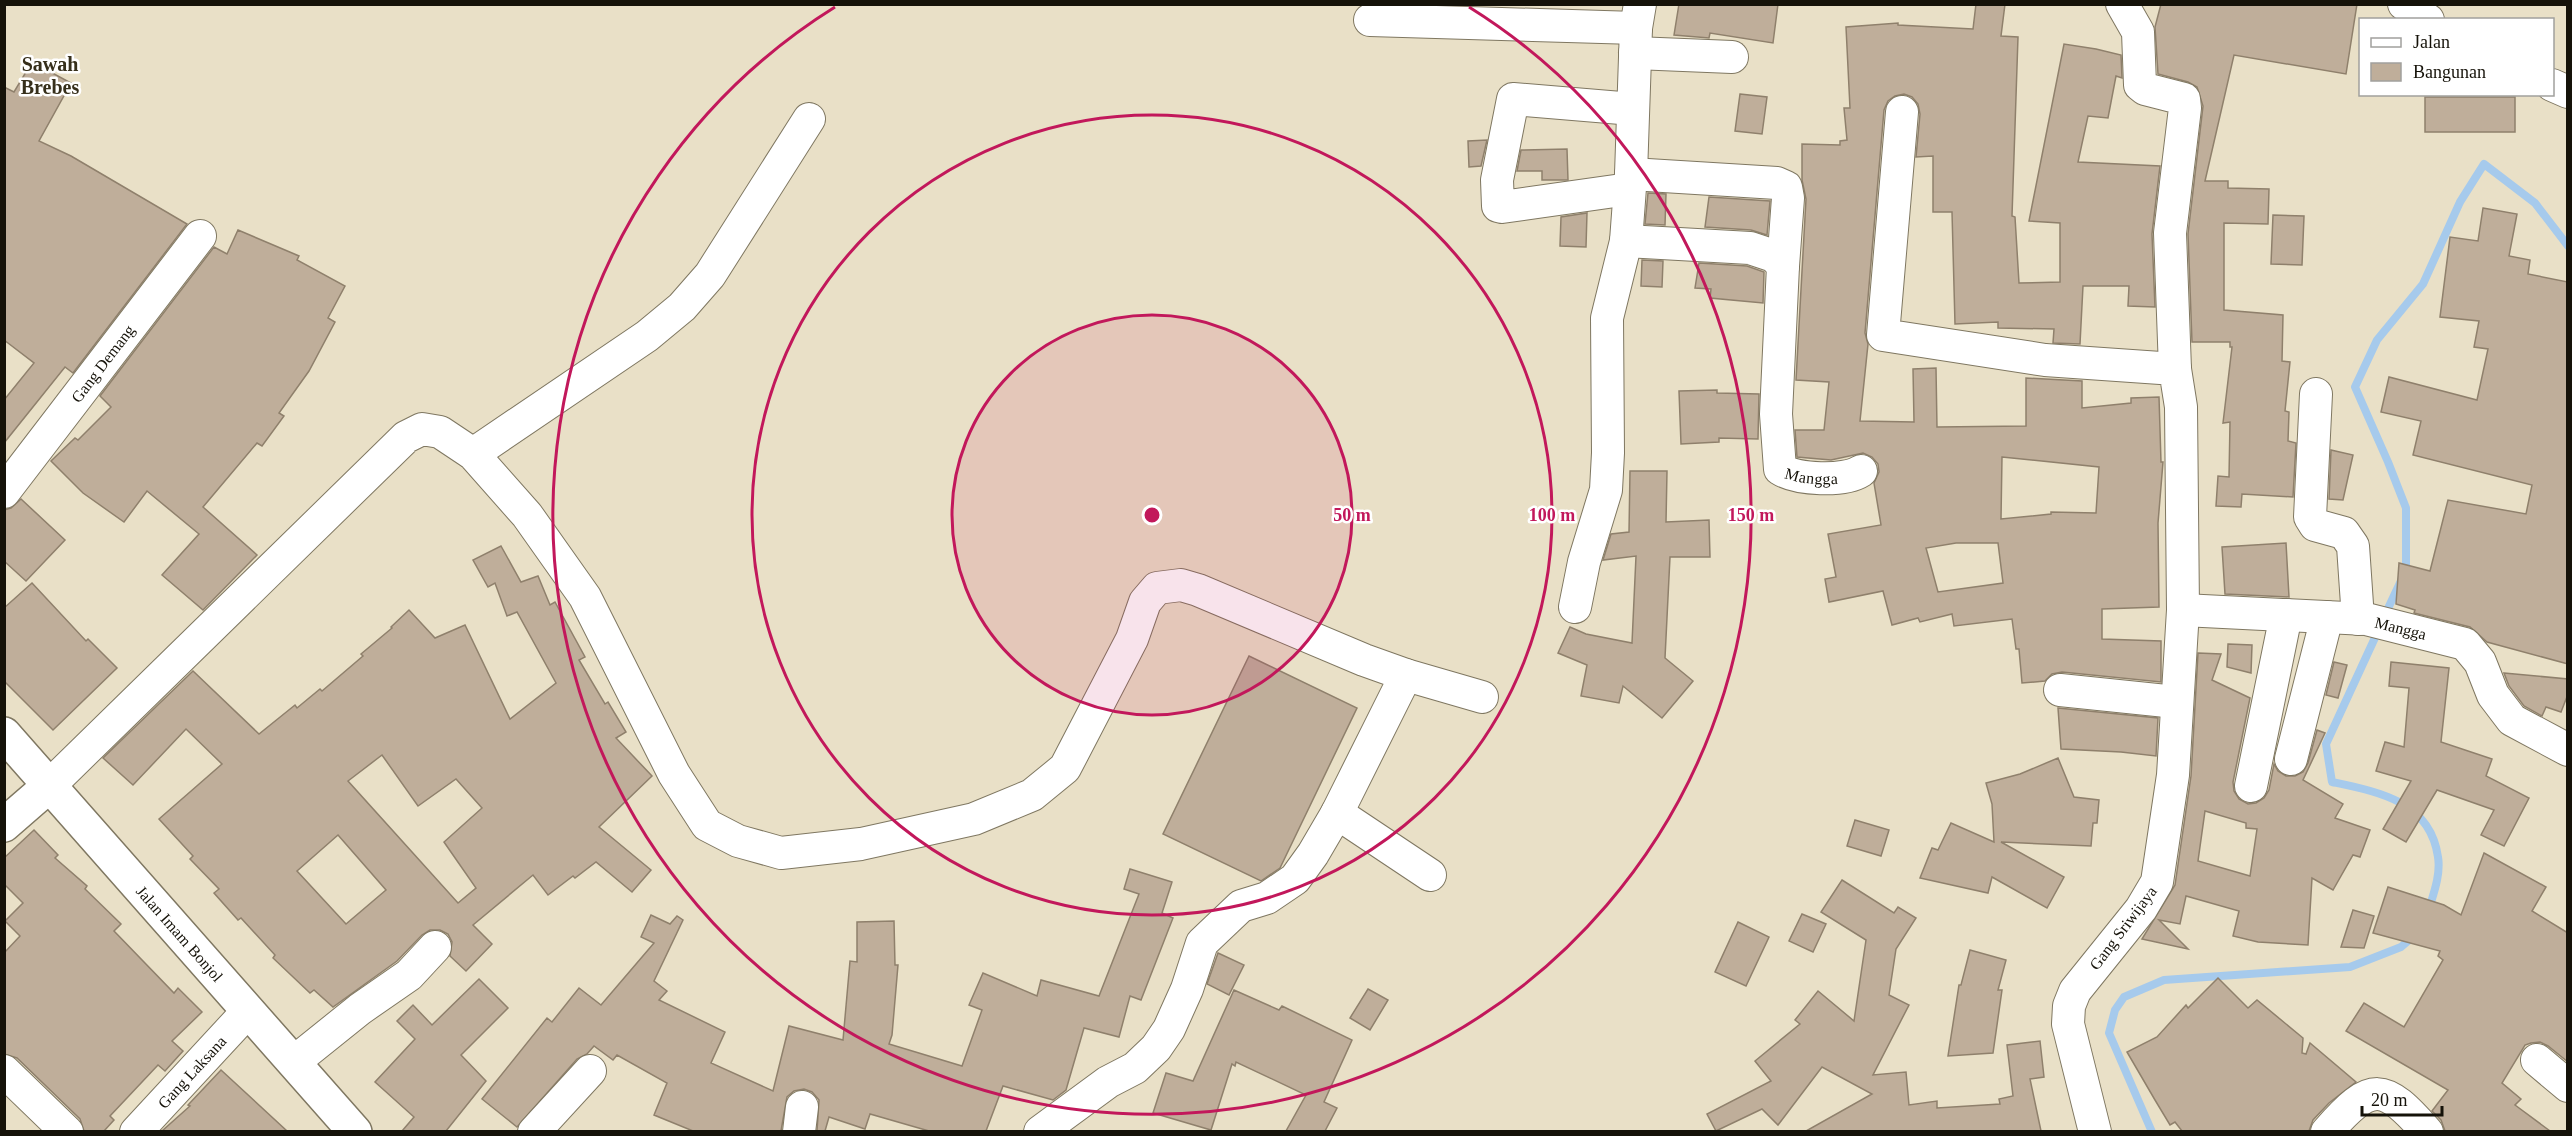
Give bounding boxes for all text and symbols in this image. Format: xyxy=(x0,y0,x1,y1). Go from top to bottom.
legend xyxy=(2359,18,2554,96)
text: Jalan xyxy=(2413,32,2450,52)
district label: Sawah Brebes xyxy=(21,53,79,98)
text: Bangunan xyxy=(2413,62,2486,82)
street label: Gang Demang xyxy=(67,321,138,405)
street label: Mangga xyxy=(1783,464,1838,488)
centre of rings xyxy=(1142,505,1162,525)
text: 50 m xyxy=(1333,505,1371,525)
text: 100 m xyxy=(1529,505,1575,525)
text: 150 m xyxy=(1728,505,1774,525)
street label: Mangga xyxy=(2373,613,2428,642)
street label: Jalan Imam Bonjol xyxy=(133,882,227,985)
street label: Gang Sriwijaya xyxy=(2086,883,2161,974)
street label: Gang Laksana xyxy=(154,1032,229,1111)
scale bar xyxy=(2362,1079,2442,1117)
text: 20 m xyxy=(2371,1090,2408,1110)

